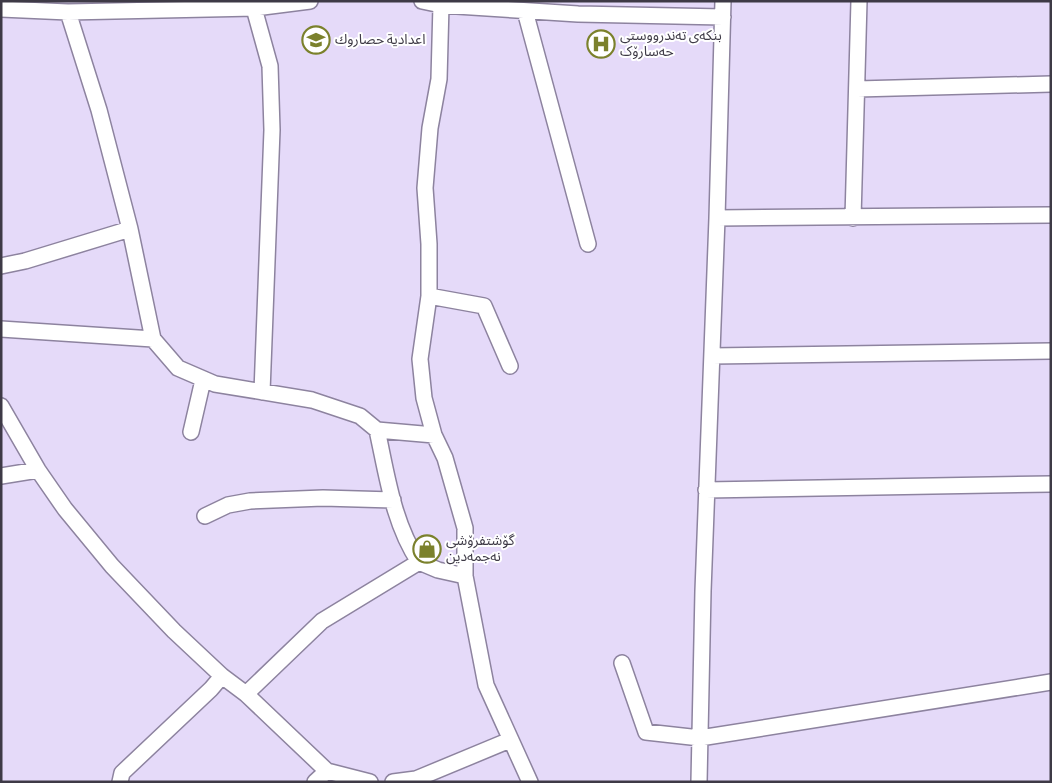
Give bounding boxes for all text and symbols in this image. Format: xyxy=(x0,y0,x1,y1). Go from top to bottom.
school or university icon: اعدادية حصاروك xyxy=(301,25,331,55)
hospital icon: بنکەی تەندرووستی حەسارۆک xyxy=(586,29,616,59)
place label: بنکەی تەندرووستی حەسارۆک xyxy=(620,29,722,60)
place label: اعدادية حصاروك xyxy=(335,33,425,48)
place label: گۆشتفرۆشی نەجمەدین xyxy=(446,533,515,565)
shop icon: گۆشتفرۆشی نەجمەدین xyxy=(412,534,442,564)

